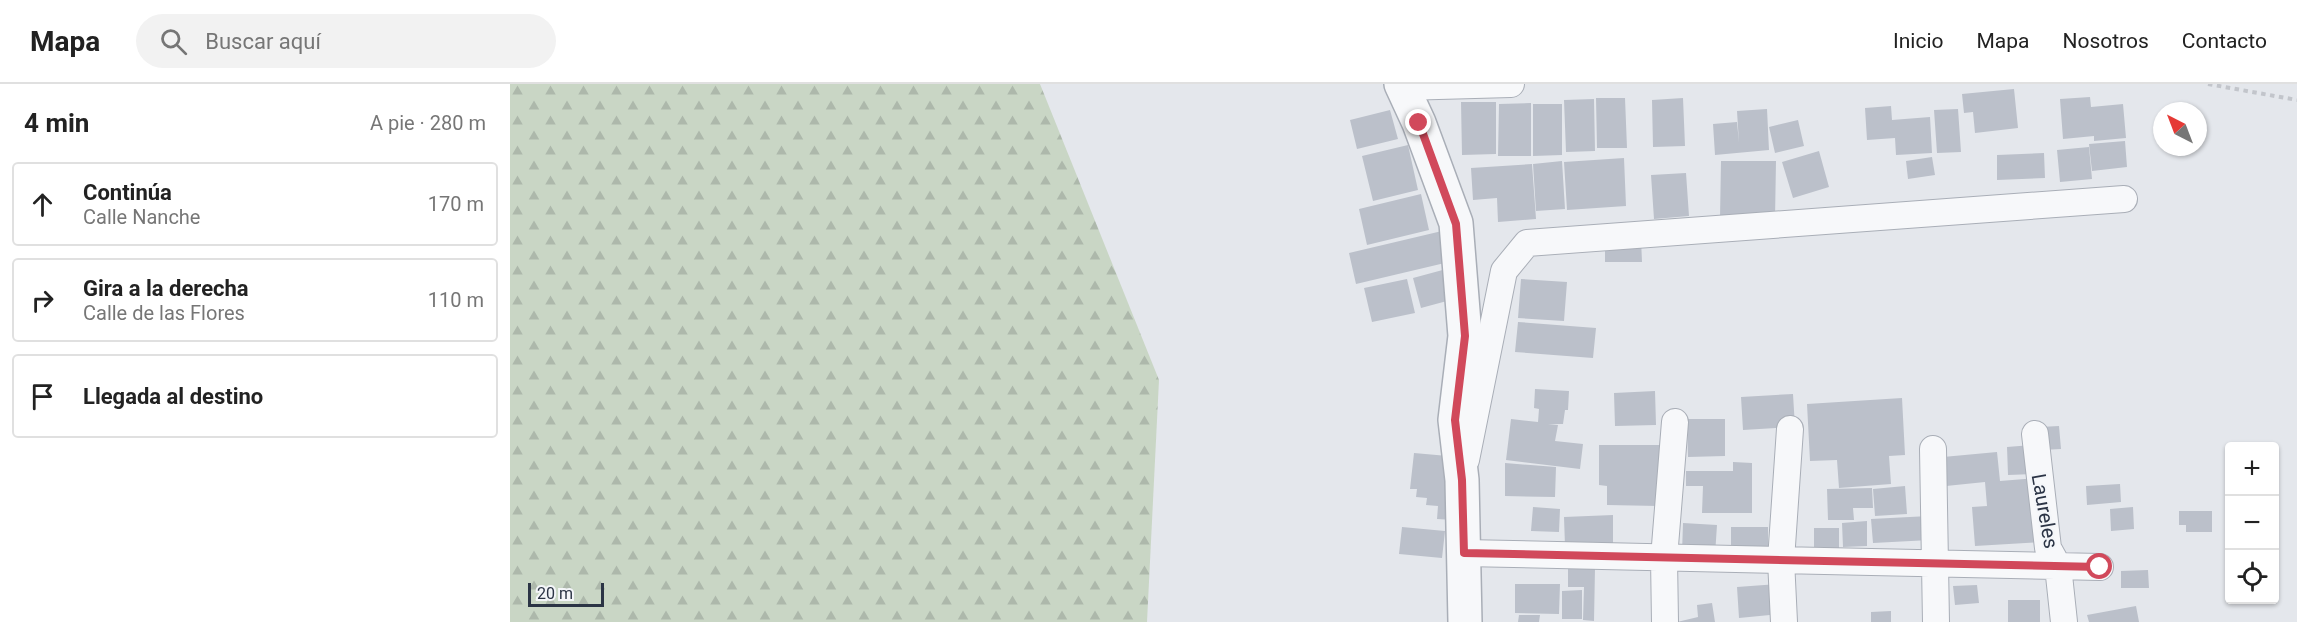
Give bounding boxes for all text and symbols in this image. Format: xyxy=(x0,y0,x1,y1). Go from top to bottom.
search box xyxy=(136,14,556,68)
text: Mapa xyxy=(30,25,100,58)
icon: search xyxy=(157,25,190,58)
text: Buscar aquí xyxy=(205,29,321,54)
text: Inicio xyxy=(1893,29,1943,53)
text: Mapa xyxy=(1976,29,2029,53)
text: Nosotros xyxy=(2062,29,2149,53)
text: Contacto xyxy=(2182,29,2267,53)
north arrow xyxy=(2153,102,2207,156)
text: 4 min xyxy=(24,108,89,138)
route end xyxy=(1405,109,1431,135)
text: A pie · 280 m xyxy=(370,111,486,135)
text: Continúa xyxy=(83,180,172,205)
icon: ahead xyxy=(26,188,59,221)
text: 170 m xyxy=(428,192,484,216)
text: Calle Nanche xyxy=(83,205,200,229)
text: Gira a la derecha xyxy=(83,276,249,301)
icon: right xyxy=(26,284,59,317)
text: 110 m xyxy=(428,288,484,312)
text: Calle de las Flores xyxy=(83,301,245,325)
icon: arrive xyxy=(26,380,59,413)
text: Llegada al destino xyxy=(83,384,263,409)
map controls xyxy=(2225,442,2279,604)
button: + xyxy=(2225,442,2279,496)
street label: Laureles xyxy=(2027,472,2063,550)
button: − xyxy=(2225,496,2279,550)
button: locate xyxy=(2225,550,2279,604)
route start xyxy=(2086,553,2112,579)
scale bar xyxy=(528,580,604,608)
text: 20 m xyxy=(537,584,573,603)

